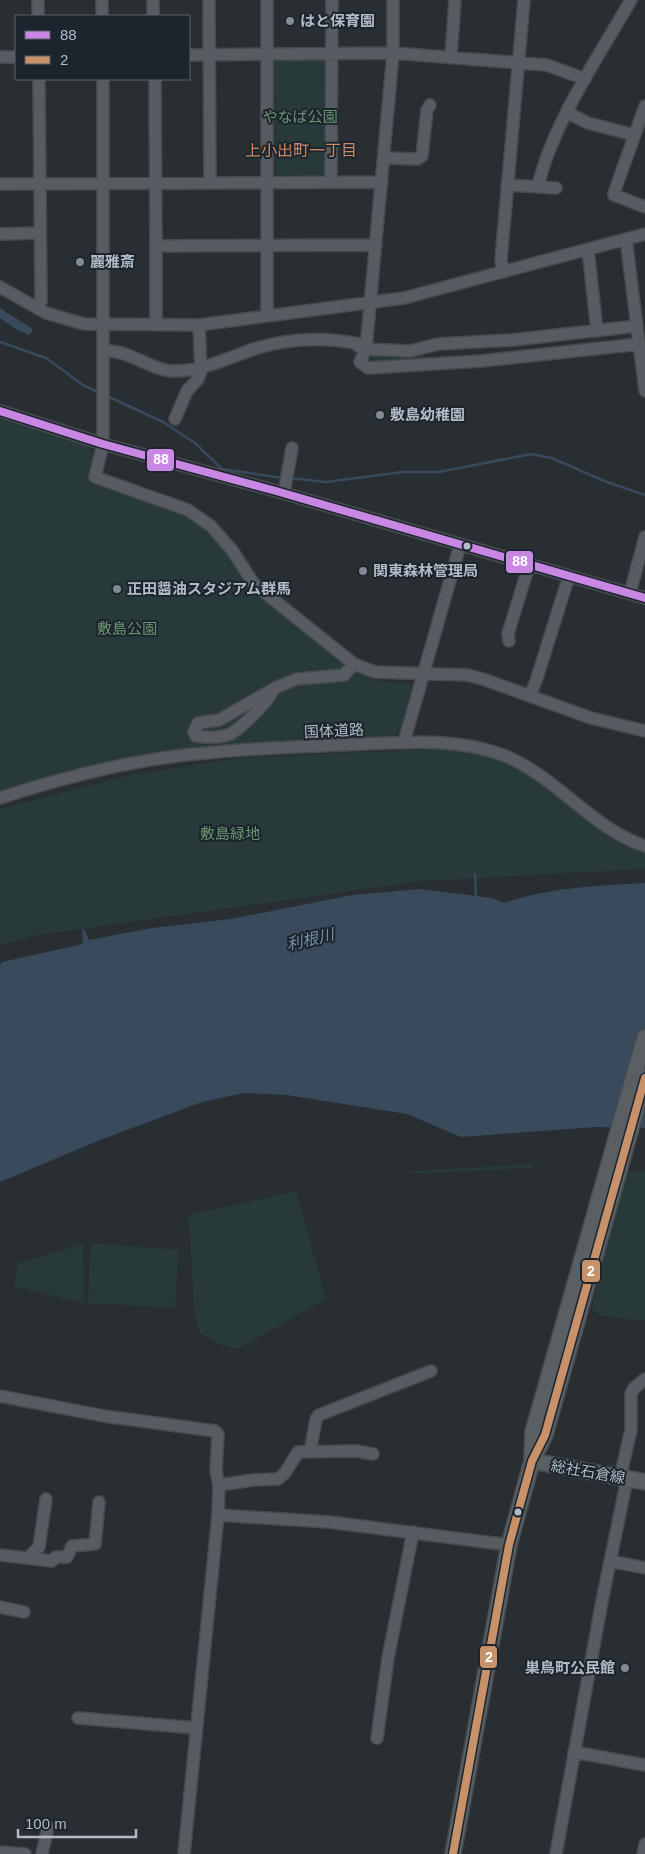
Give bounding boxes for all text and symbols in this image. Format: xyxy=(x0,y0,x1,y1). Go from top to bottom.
place label: はと保育園 xyxy=(300,12,375,29)
legend xyxy=(15,15,190,80)
marker: はと保育園 xyxy=(284,15,296,27)
text: 88 xyxy=(60,26,77,43)
text: 2 xyxy=(60,51,68,68)
park label: やなば公園 xyxy=(262,108,338,125)
district label: 上小出町一丁目 xyxy=(245,142,357,159)
place label: 麗雅斎 xyxy=(90,253,135,270)
marker: 麗雅斎 xyxy=(74,256,86,268)
place label: 敷島幼稚園 xyxy=(390,406,465,423)
marker: 敷島幼稚園 xyxy=(374,409,386,421)
line badge: 88 xyxy=(146,448,175,472)
text: 88 xyxy=(153,451,169,467)
unlabelled marker xyxy=(462,541,472,551)
line badge: 88 xyxy=(505,550,534,574)
text: 88 xyxy=(512,553,528,569)
place label: 関東森林管理局 xyxy=(373,562,478,579)
marker: 関東森林管理局 xyxy=(357,565,369,577)
place label: 正田醤油スタジアム群馬 xyxy=(127,580,291,597)
marker: 正田醤油スタジアム群馬 xyxy=(111,583,123,595)
park label: 敷島公園 xyxy=(97,620,157,637)
street label: 国体道路 xyxy=(304,720,364,741)
park label: 敷島緑地 xyxy=(200,825,260,842)
water label: 利根川 xyxy=(285,925,337,953)
line badge: 2 xyxy=(581,1259,601,1283)
text: 2 xyxy=(587,1263,595,1279)
street label: 総社石倉線 xyxy=(550,1457,627,1486)
unlabelled marker xyxy=(513,1507,523,1517)
line badge: 2 xyxy=(479,1645,498,1669)
text: 2 xyxy=(485,1649,493,1665)
place label: 巣鳥町公民館 xyxy=(525,1659,615,1676)
marker: 巣鳥町公民館 xyxy=(619,1662,631,1674)
scale bar xyxy=(18,1806,135,1838)
text: 100 m xyxy=(25,1815,67,1832)

